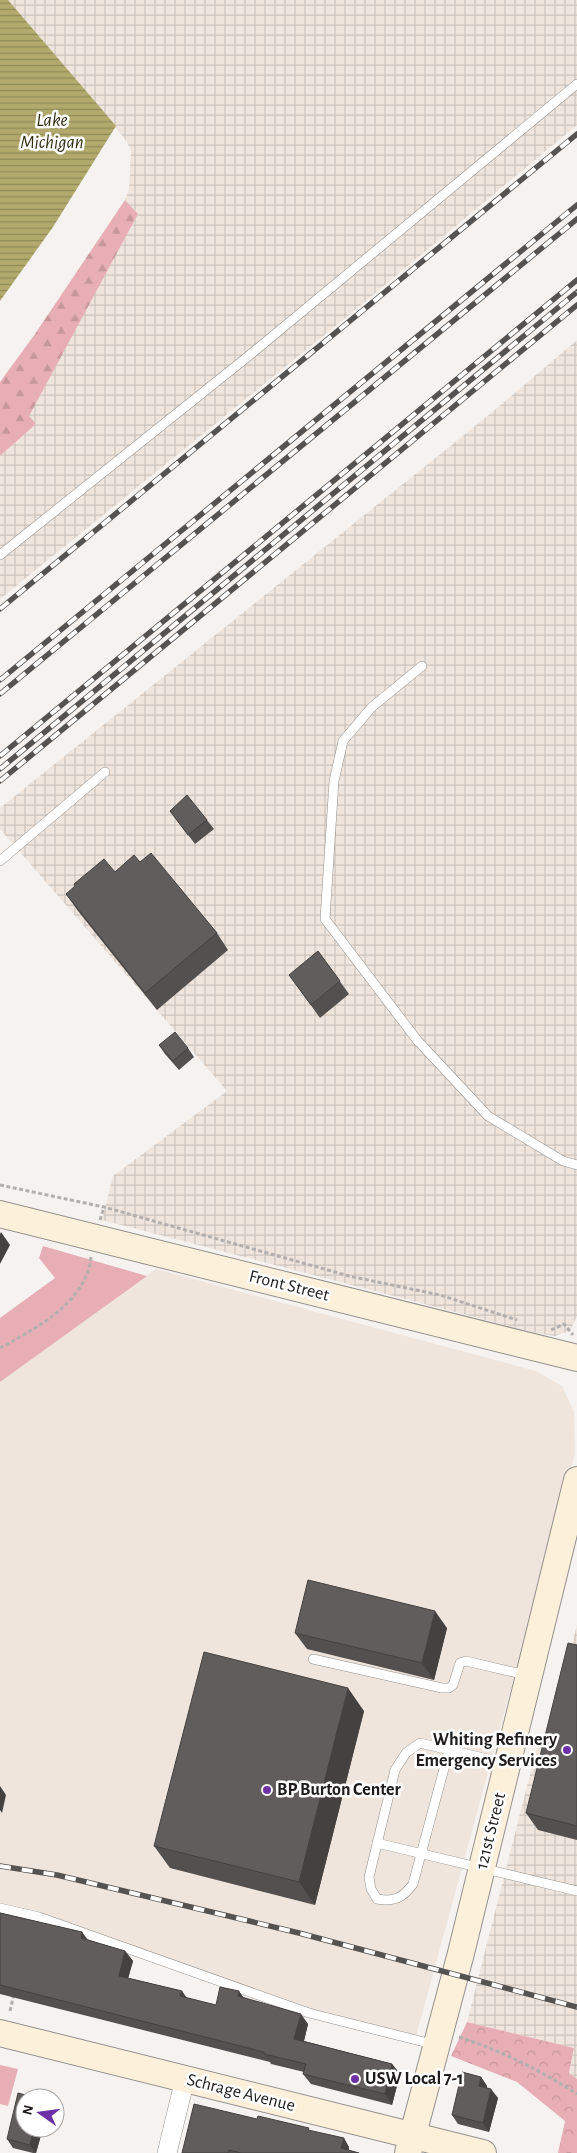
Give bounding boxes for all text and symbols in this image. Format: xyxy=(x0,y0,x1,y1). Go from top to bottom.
water label: Lake Michigan xyxy=(20,111,84,152)
street label: Front Street xyxy=(247,1267,331,1305)
place label: Whiting Refinery Emergency Services xyxy=(416,1731,558,1770)
marker: Whiting Refinery Emergency Services xyxy=(561,1744,573,1756)
place label: BP Burton Center xyxy=(277,1781,402,1799)
marker: BP Burton Center xyxy=(261,1784,273,1796)
street label: 121st Street xyxy=(473,1791,509,1871)
place label: USW Local 7-1 xyxy=(365,2070,464,2088)
street label: Schrage Avenue xyxy=(185,2071,297,2115)
marker: USW Local 7-1 xyxy=(349,2073,361,2085)
north arrow xyxy=(15,2088,65,2138)
text: N xyxy=(20,2104,36,2117)

